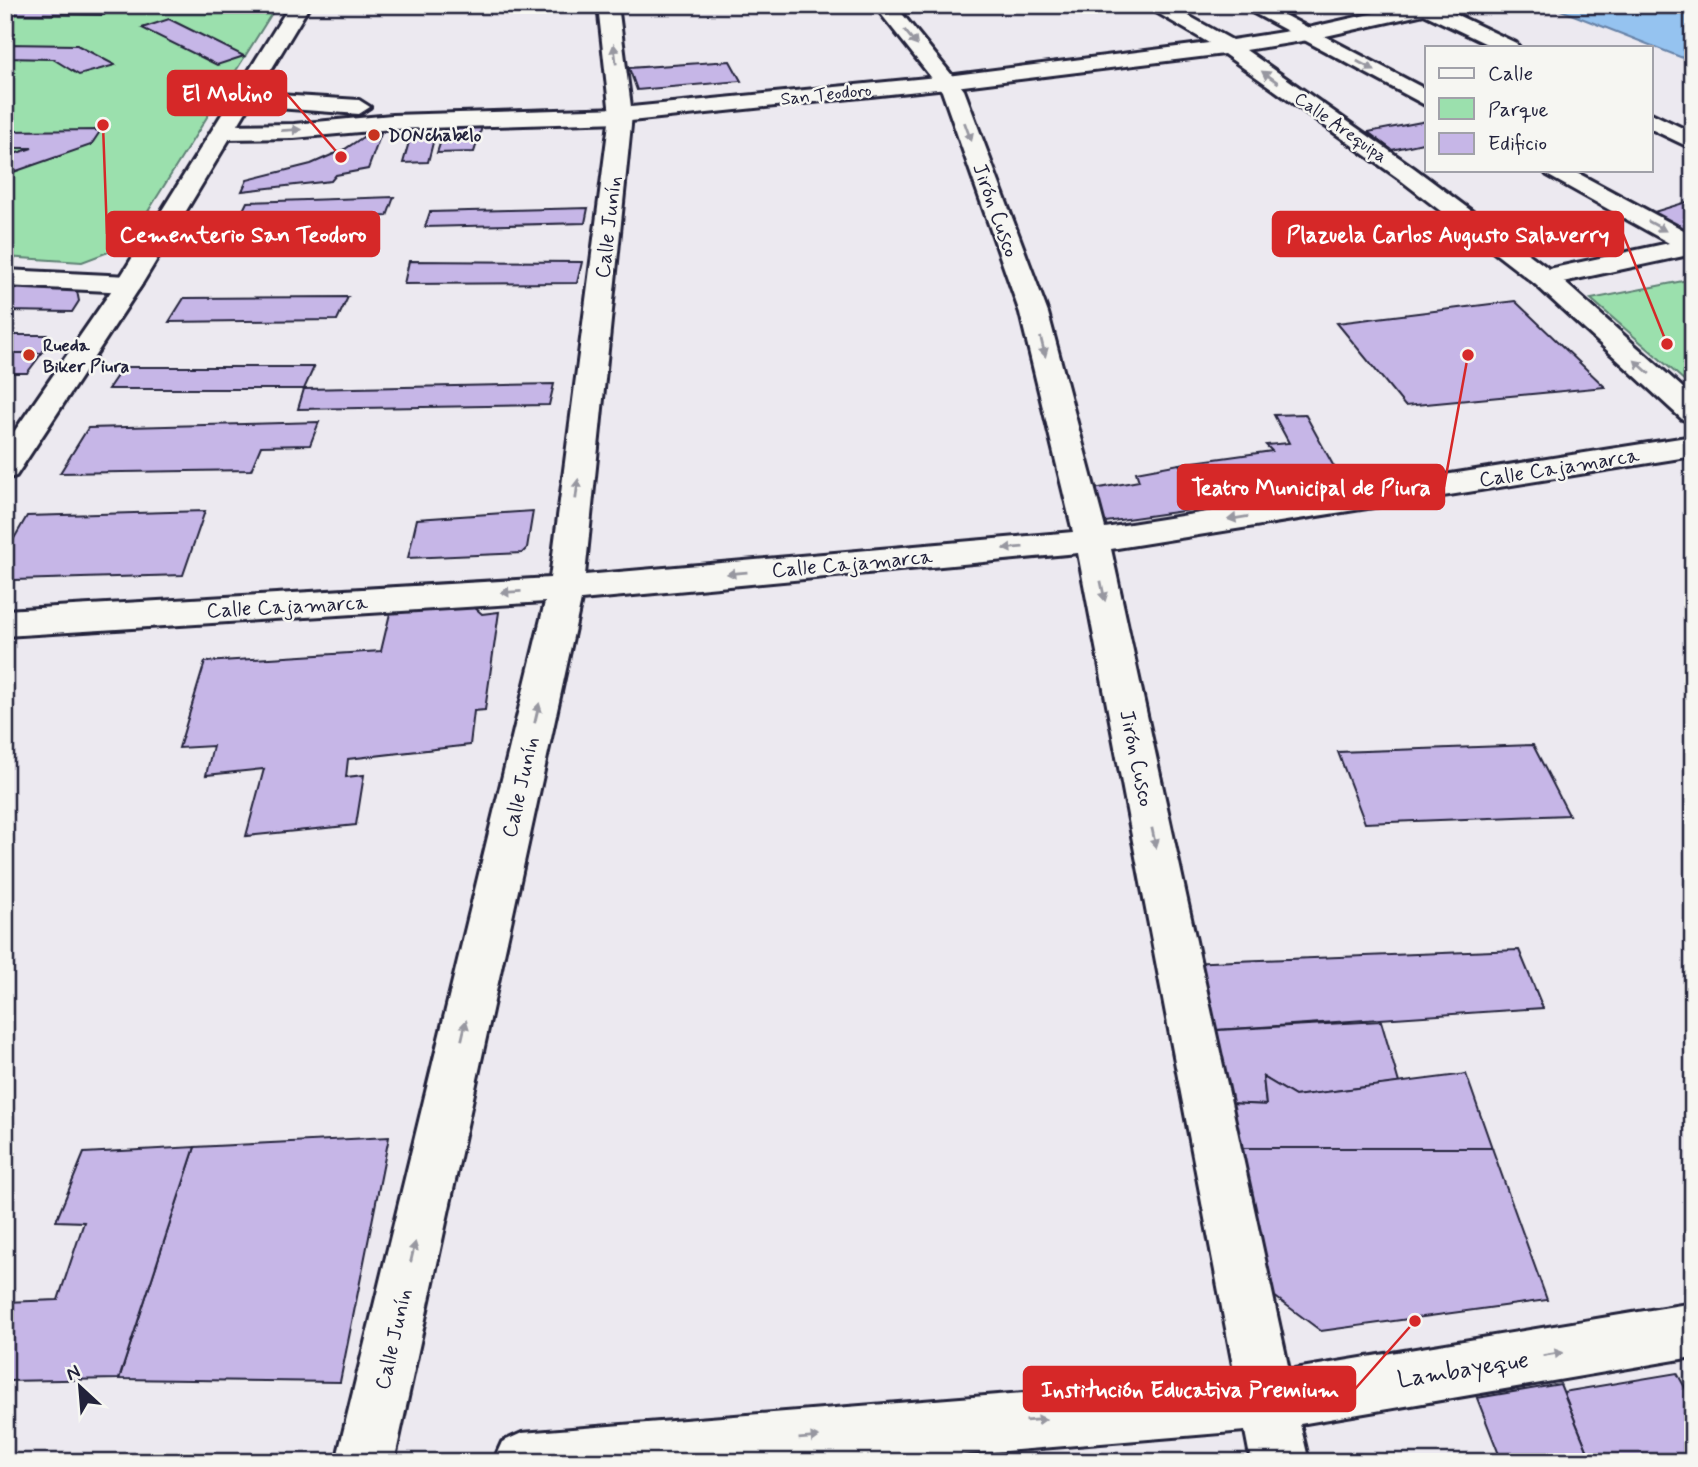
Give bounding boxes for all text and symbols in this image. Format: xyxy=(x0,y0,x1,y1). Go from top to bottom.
one-way arrow xyxy=(903,30,918,47)
one-way arrow xyxy=(609,43,620,65)
legend xyxy=(1425,46,1652,172)
one-way arrow xyxy=(1357,60,1376,72)
text: Calle xyxy=(1488,60,1533,88)
one-way arrow xyxy=(1261,70,1279,84)
callout: El Molino xyxy=(168,71,286,115)
street label: San Teodoro xyxy=(779,78,873,112)
text: El Molino xyxy=(182,80,273,110)
street label: Calle Arequipa xyxy=(1289,87,1392,169)
text: Parque xyxy=(1488,96,1549,124)
one-way arrow xyxy=(963,122,974,143)
place label: DONchabelo xyxy=(388,124,482,148)
one-way arrow xyxy=(280,125,302,136)
marker: DONchabelo xyxy=(366,127,382,143)
text: Edificio xyxy=(1488,130,1547,158)
street label: Jirón Cusco xyxy=(965,159,1025,261)
street label: Calle Junín xyxy=(589,174,629,280)
callout: Cementerio San Teodoro xyxy=(107,212,379,256)
callout: Plazuela Carlos Augusto Salaverry xyxy=(1273,212,1623,256)
one-way arrow xyxy=(1648,220,1667,232)
text: Cementerio San Teodoro xyxy=(119,221,367,251)
text: Plazuela Carlos Augusto Salaverry xyxy=(1286,221,1610,251)
place label: Rueda Biker Piura xyxy=(43,334,129,379)
one-way arrow xyxy=(1038,336,1049,358)
marker: Rueda Biker Piura xyxy=(21,347,37,363)
one-way arrow xyxy=(1633,359,1651,375)
street label: Calle Cajamarca xyxy=(1477,441,1641,494)
callout: Teatro Municipal de Piura xyxy=(1178,465,1444,509)
text: Teatro Municipal de Piura xyxy=(1191,474,1431,504)
one-way arrow xyxy=(572,478,583,500)
one-way arrow xyxy=(1227,513,1249,524)
street label: Calle Cajamarca xyxy=(770,543,934,585)
one-way arrow xyxy=(1002,543,1024,554)
one-way arrow xyxy=(726,568,748,579)
one-way arrow xyxy=(1097,581,1108,603)
one-way arrow xyxy=(499,587,521,598)
street label: Calle Cajamarca xyxy=(206,589,369,625)
one-way arrow xyxy=(532,702,543,724)
street label: Jirón Cusco xyxy=(1112,707,1160,809)
street label: Calle Junín xyxy=(496,734,546,841)
one-way arrow xyxy=(1148,827,1159,849)
one-way arrow xyxy=(459,1019,470,1041)
one-way arrow xyxy=(408,1241,419,1263)
street label: Calle Junín xyxy=(369,1286,419,1393)
street label: Lambayeque xyxy=(1395,1345,1531,1396)
one-way arrow xyxy=(1542,1348,1564,1359)
north arrow xyxy=(46,1352,116,1422)
text: N xyxy=(62,1359,84,1387)
callout: Institución Educativa Premium xyxy=(1024,1367,1355,1411)
text: Institución Educativa Premium xyxy=(1041,1376,1339,1406)
one-way arrow xyxy=(1025,1414,1047,1425)
one-way arrow xyxy=(799,1432,821,1443)

